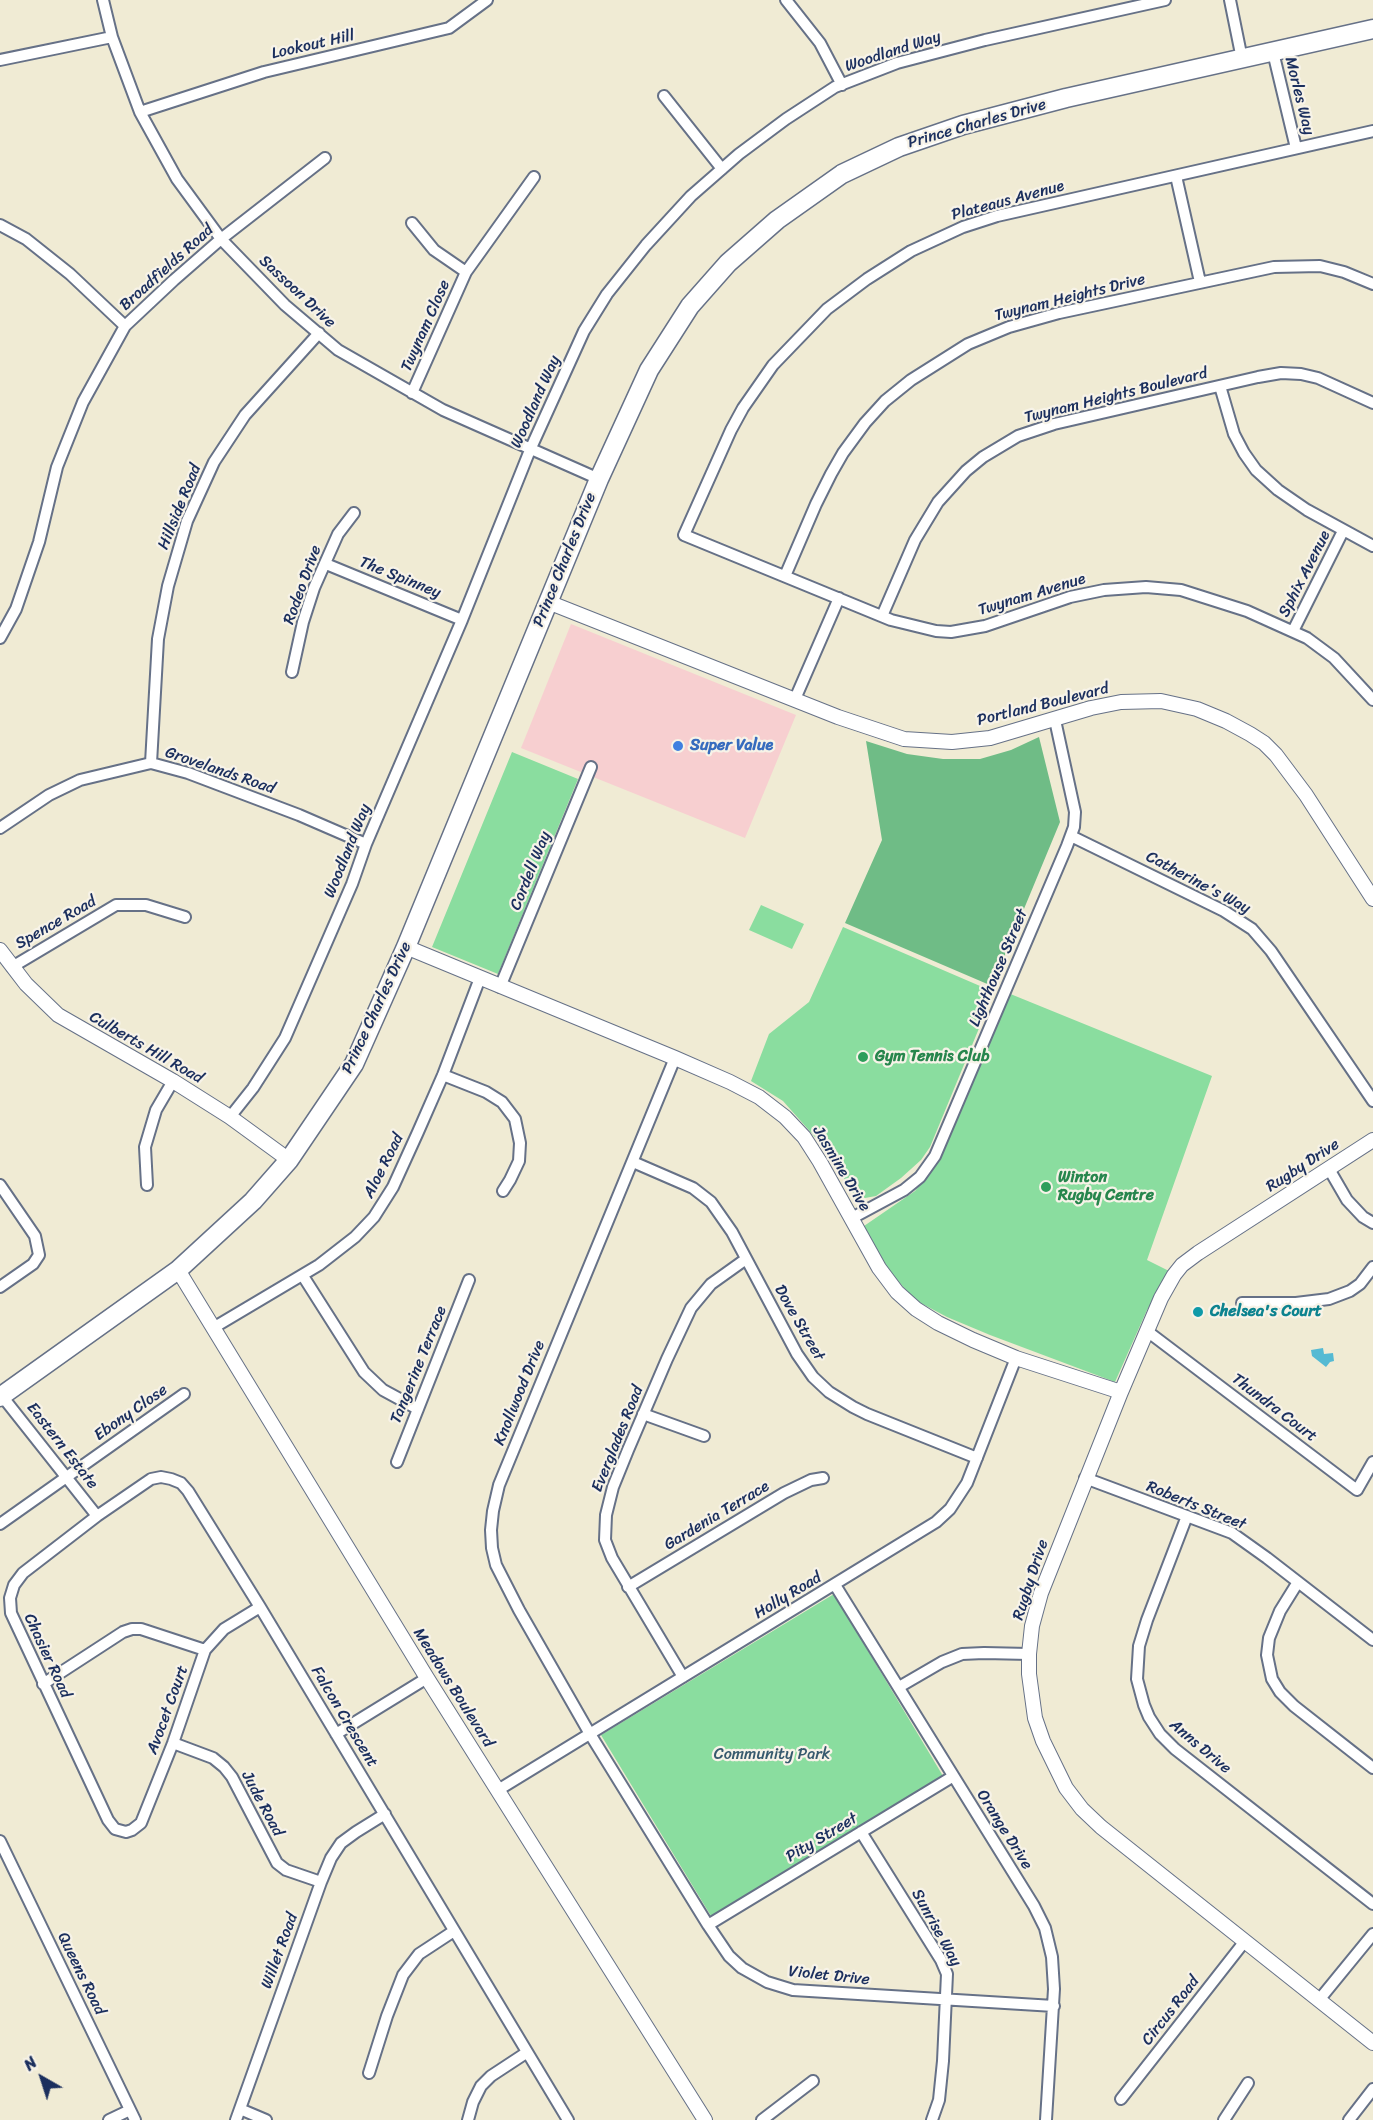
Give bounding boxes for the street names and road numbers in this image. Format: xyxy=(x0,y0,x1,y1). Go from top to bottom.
street label: Lookout Hill xyxy=(270,26,356,64)
street label: Woodland Way xyxy=(843,27,943,77)
street label: Morles Way xyxy=(1280,55,1318,137)
street label: Prince Charles Drive xyxy=(906,95,1048,153)
street label: Plateaus Avenue xyxy=(950,177,1066,225)
street label: Broadfields Road xyxy=(116,221,218,315)
street label: Sassoon Drive xyxy=(255,252,339,332)
street label: Twynam Heights Drive xyxy=(993,270,1147,326)
street label: Twynam Close xyxy=(397,277,455,375)
street label: Woodland Way xyxy=(507,353,565,451)
street label: Twynam Heights Boulevard xyxy=(1023,364,1209,428)
street label: Hillside Road xyxy=(154,461,206,553)
street label: Prince Charles Drive xyxy=(529,490,601,630)
street label: Sphix Avenue xyxy=(1275,527,1335,621)
street label: Rodeo Drive xyxy=(280,543,326,627)
street label: The Spinney xyxy=(356,553,444,603)
street label: Twynam Avenue xyxy=(976,570,1088,620)
street label: Portland Boulevard xyxy=(975,679,1111,731)
street label: Grovelands Road xyxy=(163,743,277,799)
street label: Woodland Way xyxy=(320,801,376,901)
street label: Cordell Way xyxy=(507,829,555,913)
street label: Catherine's Way xyxy=(1142,847,1254,919)
street label: Spence Road xyxy=(12,892,100,954)
street label: Lighthouse Street xyxy=(966,906,1032,1030)
street label: Prince Charles Drive xyxy=(338,939,416,1077)
street label: Culberts Hill Road xyxy=(86,1008,206,1088)
street label: Jasmine Drive xyxy=(808,1123,874,1215)
street label: Aloe Road xyxy=(360,1131,408,1201)
street label: Rugby Drive xyxy=(1263,1135,1343,1197)
street label: Dove Street xyxy=(770,1282,828,1364)
street label: Tangerine Terrace xyxy=(387,1303,451,1427)
street label: Knollwood Drive xyxy=(490,1338,550,1448)
street label: Thundra Court xyxy=(1228,1370,1320,1446)
street label: Ebony Close xyxy=(91,1381,171,1445)
street label: Everglades Road xyxy=(588,1383,648,1495)
street label: Eastern Estate xyxy=(22,1399,102,1493)
street label: Gardenia Terrace xyxy=(661,1477,773,1555)
street label: Roberts Street xyxy=(1143,1477,1249,1535)
street label: Rugby Drive xyxy=(1009,1537,1053,1623)
street label: Holly Road xyxy=(751,1568,825,1624)
street label: Chasier Road xyxy=(19,1611,75,1701)
street label: Meadows Boulevard xyxy=(409,1625,497,1751)
street label: Avocet Court xyxy=(143,1663,193,1757)
street label: Falcon Crescent xyxy=(306,1663,382,1771)
street label: Anns Drive xyxy=(1165,1716,1235,1778)
street label: Jude Road xyxy=(237,1768,287,1840)
street label: Orange Drive xyxy=(972,1787,1036,1873)
street label: Pity Street xyxy=(783,1809,861,1867)
street label: Sunrise Way xyxy=(907,1886,965,1970)
street label: Willet Road xyxy=(257,1911,303,1991)
street label: Queens Road xyxy=(53,1930,109,2018)
street label: Violet Drive xyxy=(787,1962,871,1990)
street label: Circus Road xyxy=(1138,1973,1204,2049)

